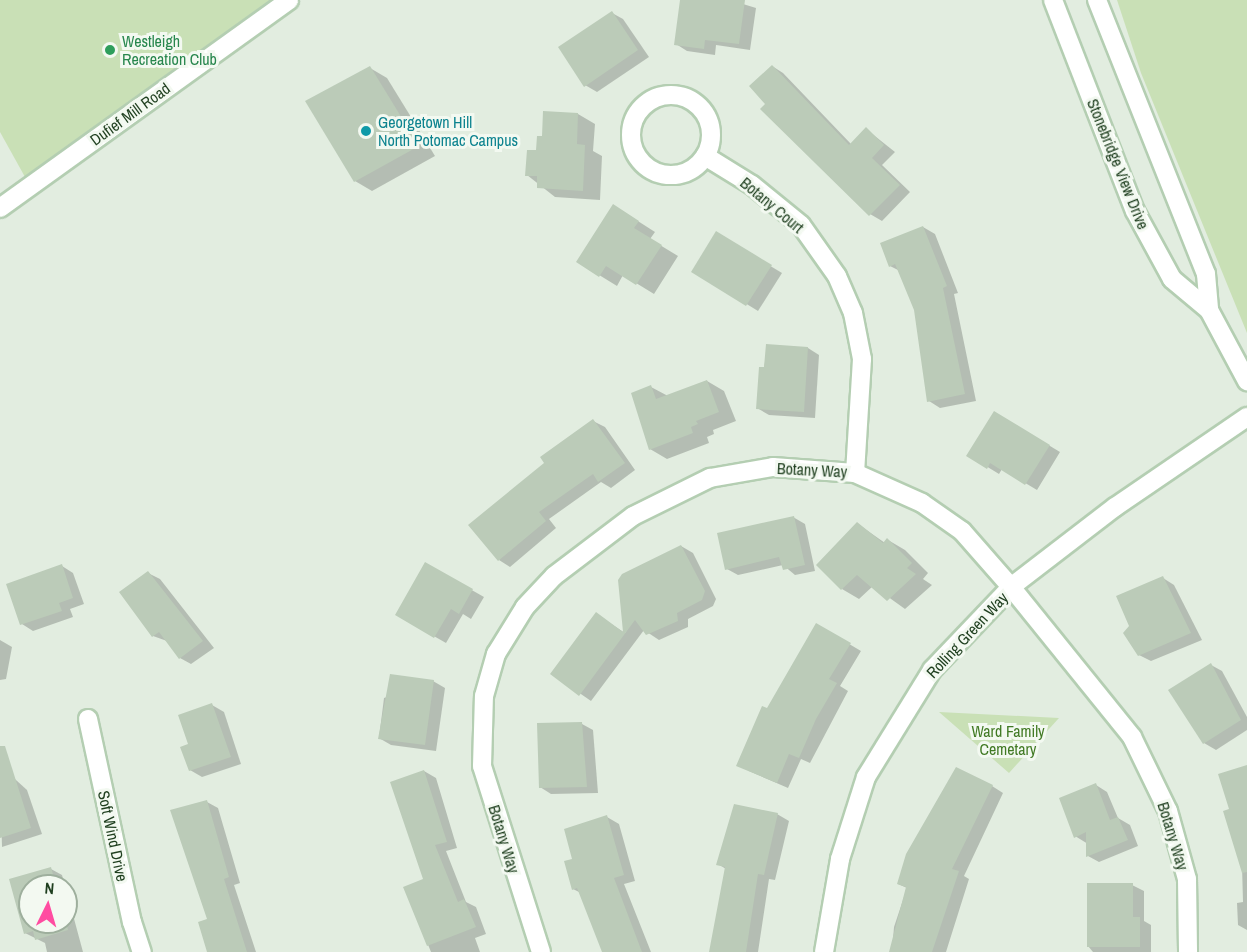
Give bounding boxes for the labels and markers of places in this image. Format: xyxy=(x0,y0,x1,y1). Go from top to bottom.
place label: Westleigh Recreation Club xyxy=(122,31,217,69)
marker: Westleigh Recreation Club xyxy=(103,43,117,57)
place label: Georgetown Hill North Potomac Campus xyxy=(378,112,518,150)
marker: Georgetown Hill North Potomac Campus xyxy=(359,124,373,138)

